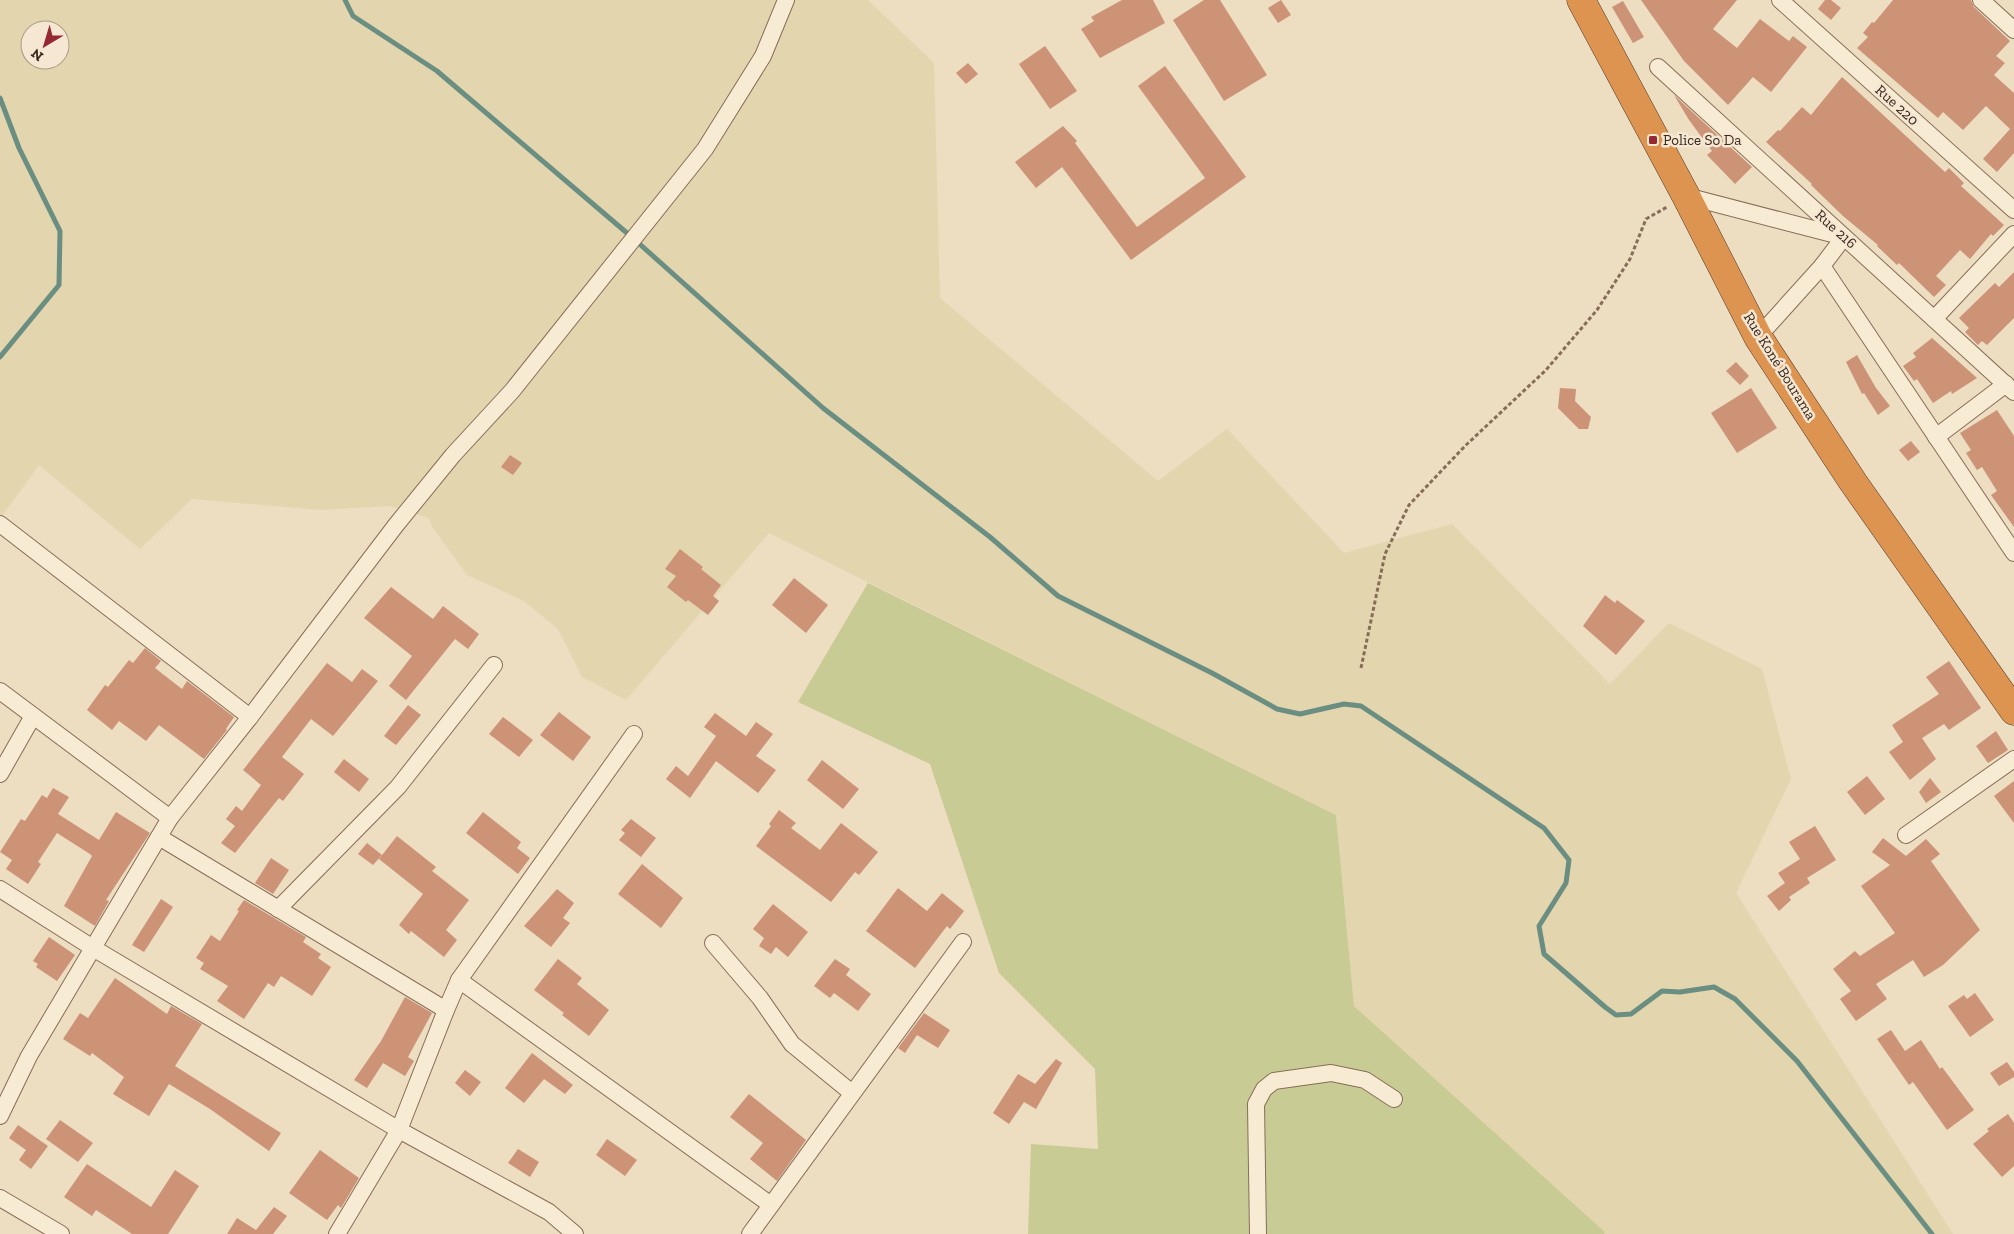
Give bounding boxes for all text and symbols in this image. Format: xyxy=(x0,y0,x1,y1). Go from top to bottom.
north arrow xyxy=(20,20,70,70)
text: N xyxy=(28,45,47,65)
street label: Rue 220 xyxy=(1872,81,1922,129)
place label: Police So Da xyxy=(1663,131,1741,149)
marker: Police So Da xyxy=(1647,134,1659,146)
street label: Rue 216 xyxy=(1812,206,1860,252)
street label: Rue Koné Bourama xyxy=(1740,309,1820,423)

